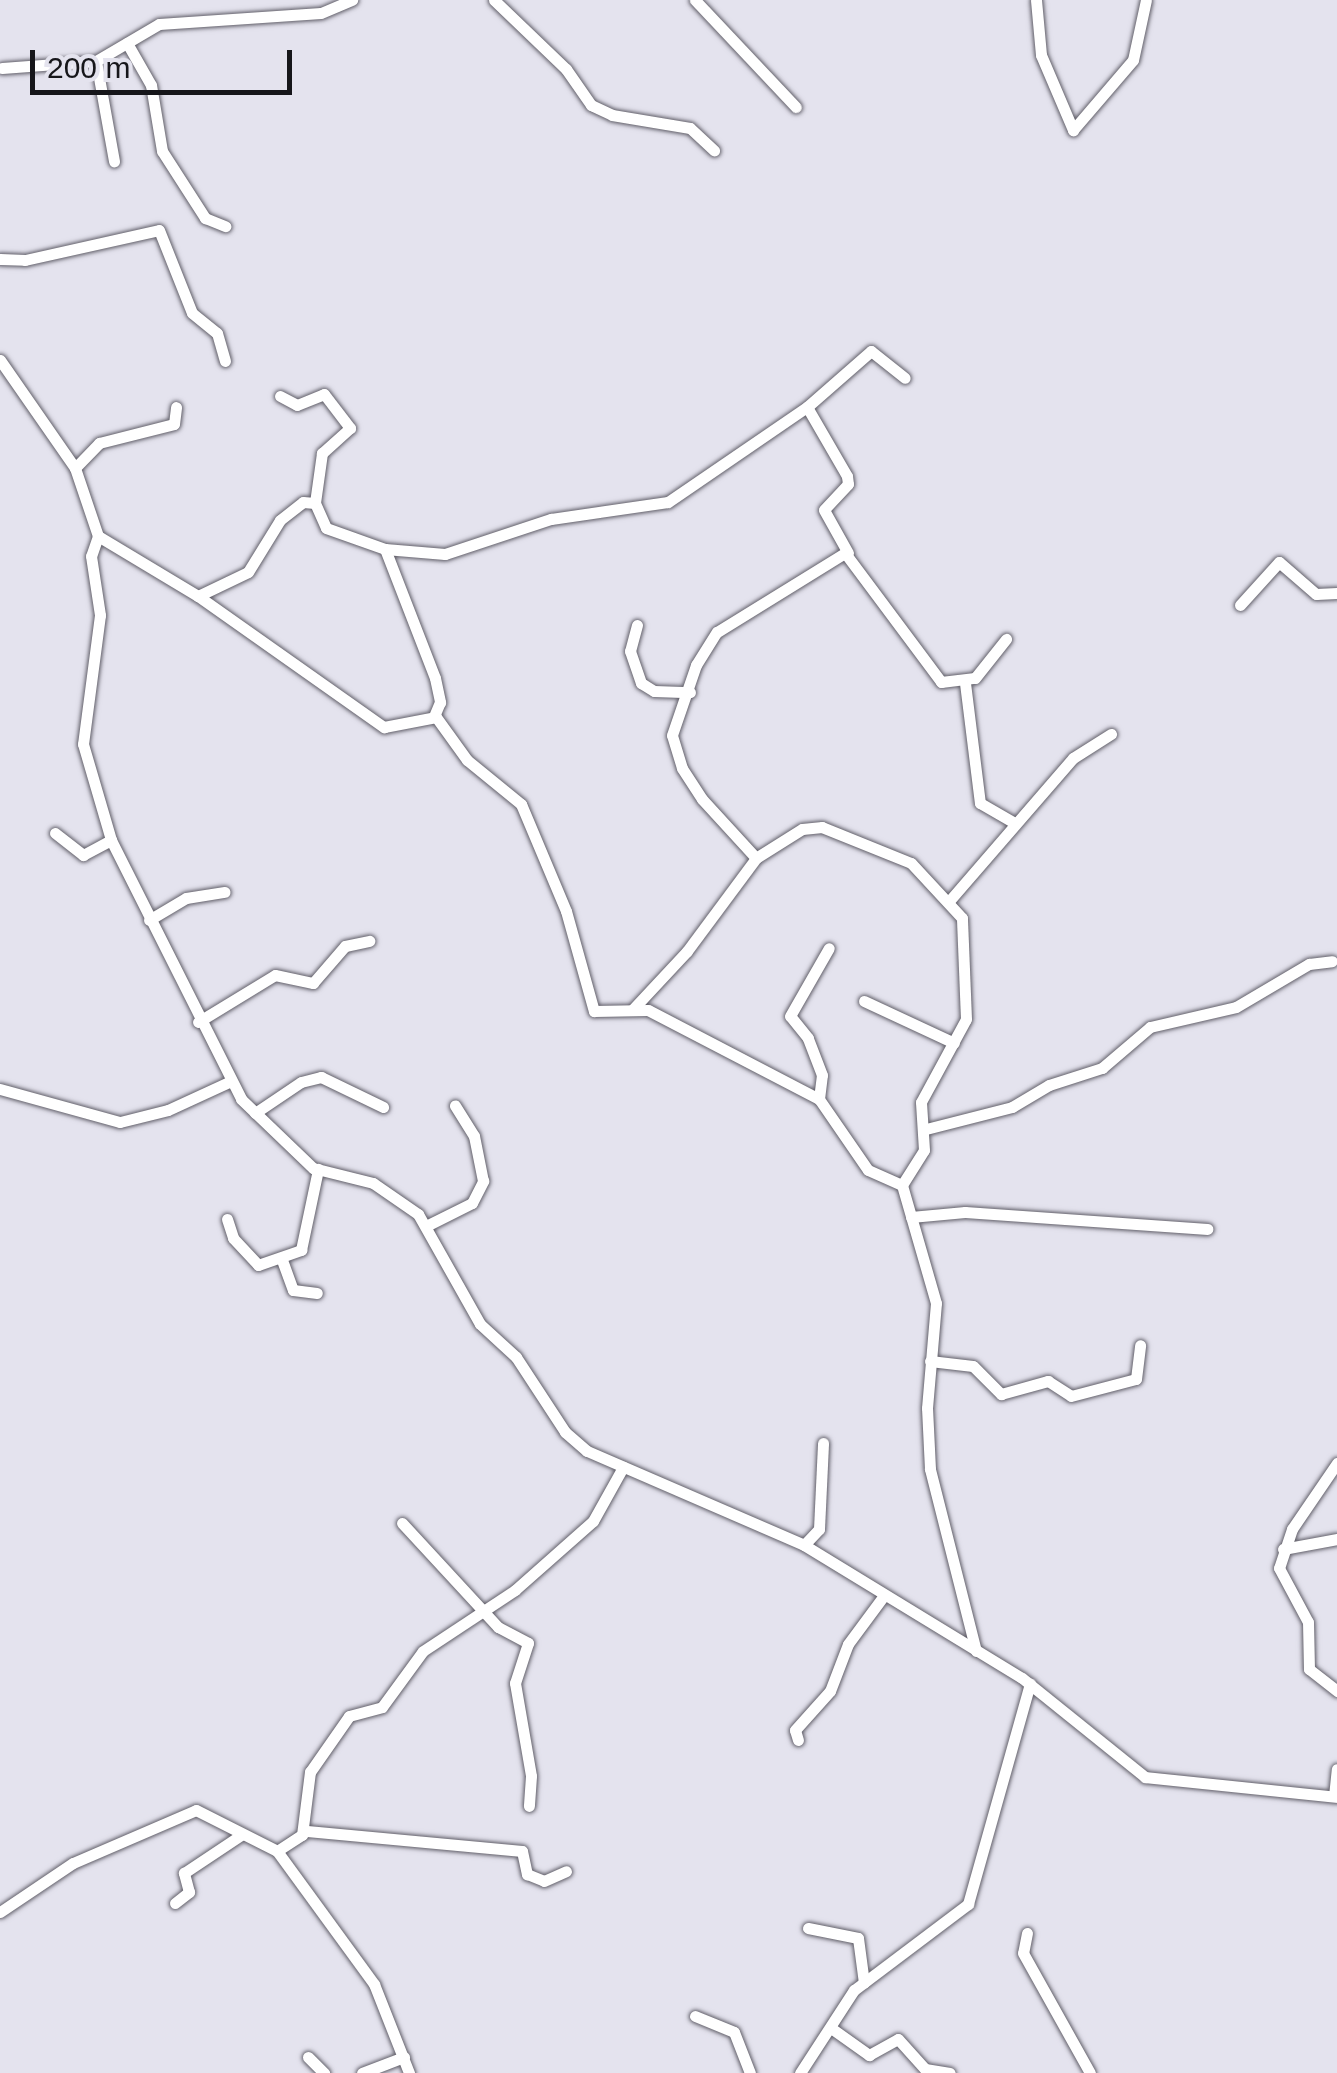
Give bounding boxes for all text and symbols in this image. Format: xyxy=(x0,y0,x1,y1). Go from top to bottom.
scale bar xyxy=(35,30,298,92)
text: 200 m xyxy=(47,51,130,84)

